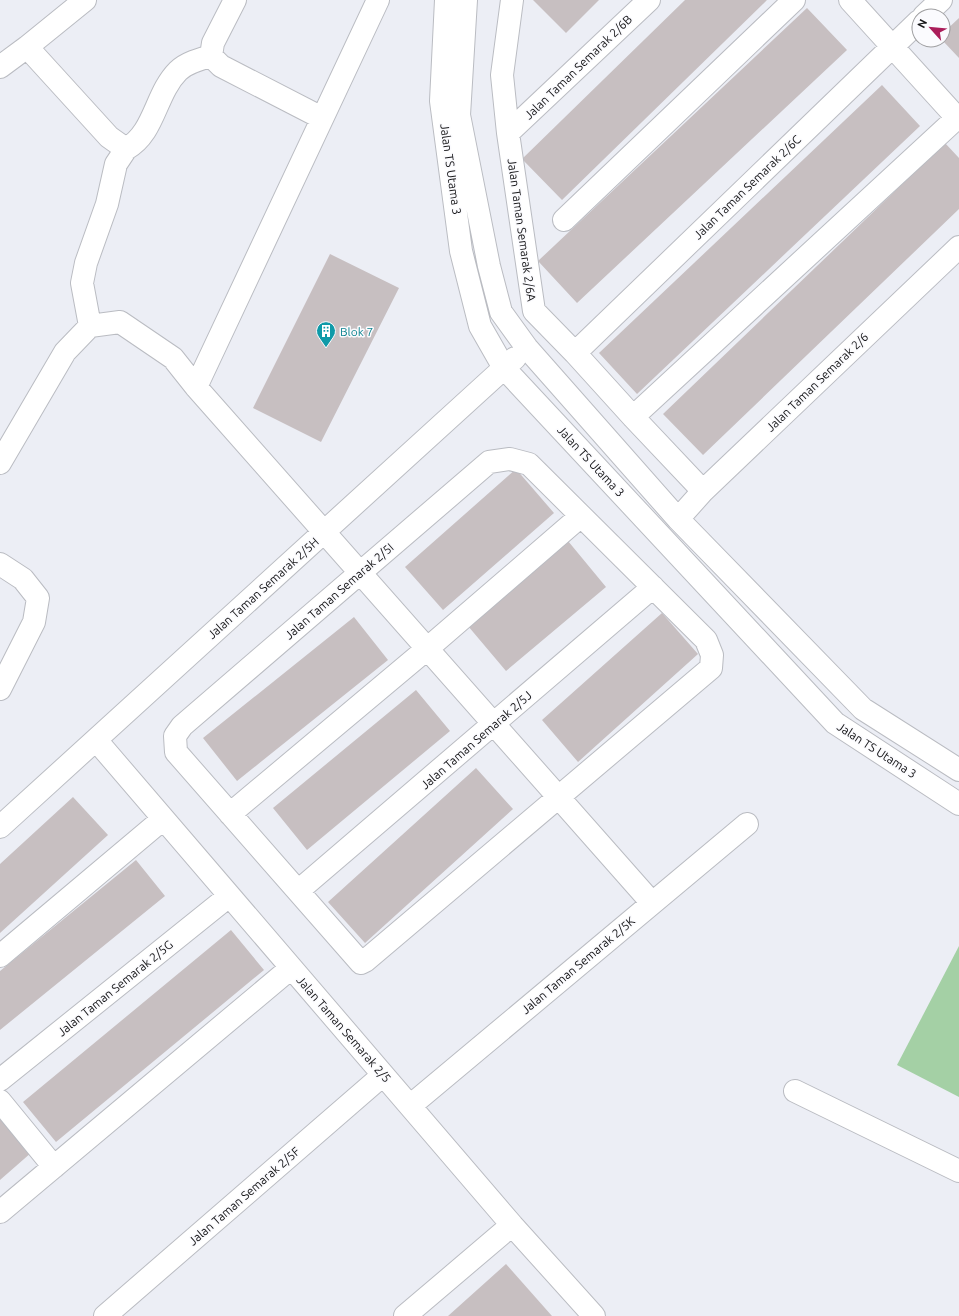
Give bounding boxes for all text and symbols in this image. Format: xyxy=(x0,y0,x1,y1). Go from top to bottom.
north arrow xyxy=(911,8,951,48)
street label: Jalan Taman Semarak 2/6B xyxy=(522,12,634,122)
text: N xyxy=(915,17,929,30)
street label: Jalan TS Utama 3 xyxy=(438,123,464,215)
street label: Jalan Taman Semarak 2/6C xyxy=(691,132,804,242)
street label: Jalan Taman Semarak 2/6A xyxy=(506,158,538,302)
building icon: Blok 7 xyxy=(315,320,337,348)
place label: Blok 7 xyxy=(340,325,373,338)
street label: Jalan Taman Semarak 2/6 xyxy=(763,330,871,434)
street label: Jalan TS Utama 3 xyxy=(555,423,627,499)
street label: Jalan Taman Semarak 2/5H xyxy=(205,535,321,641)
street label: Jalan Taman Semarak 2/5I xyxy=(282,540,396,642)
street label: Jalan Taman Semarak 2/5J xyxy=(418,688,534,792)
street label: Jalan TS Utama 3 xyxy=(835,720,919,780)
street label: Jalan Taman Semarak 2/5K xyxy=(519,913,638,1016)
street label: Jalan Taman Semarak 2/5G xyxy=(55,938,175,1038)
street label: Jalan Taman Semarak 2/5 xyxy=(294,973,394,1085)
street label: Jalan Taman Semarak 2/5F xyxy=(186,1144,302,1248)

